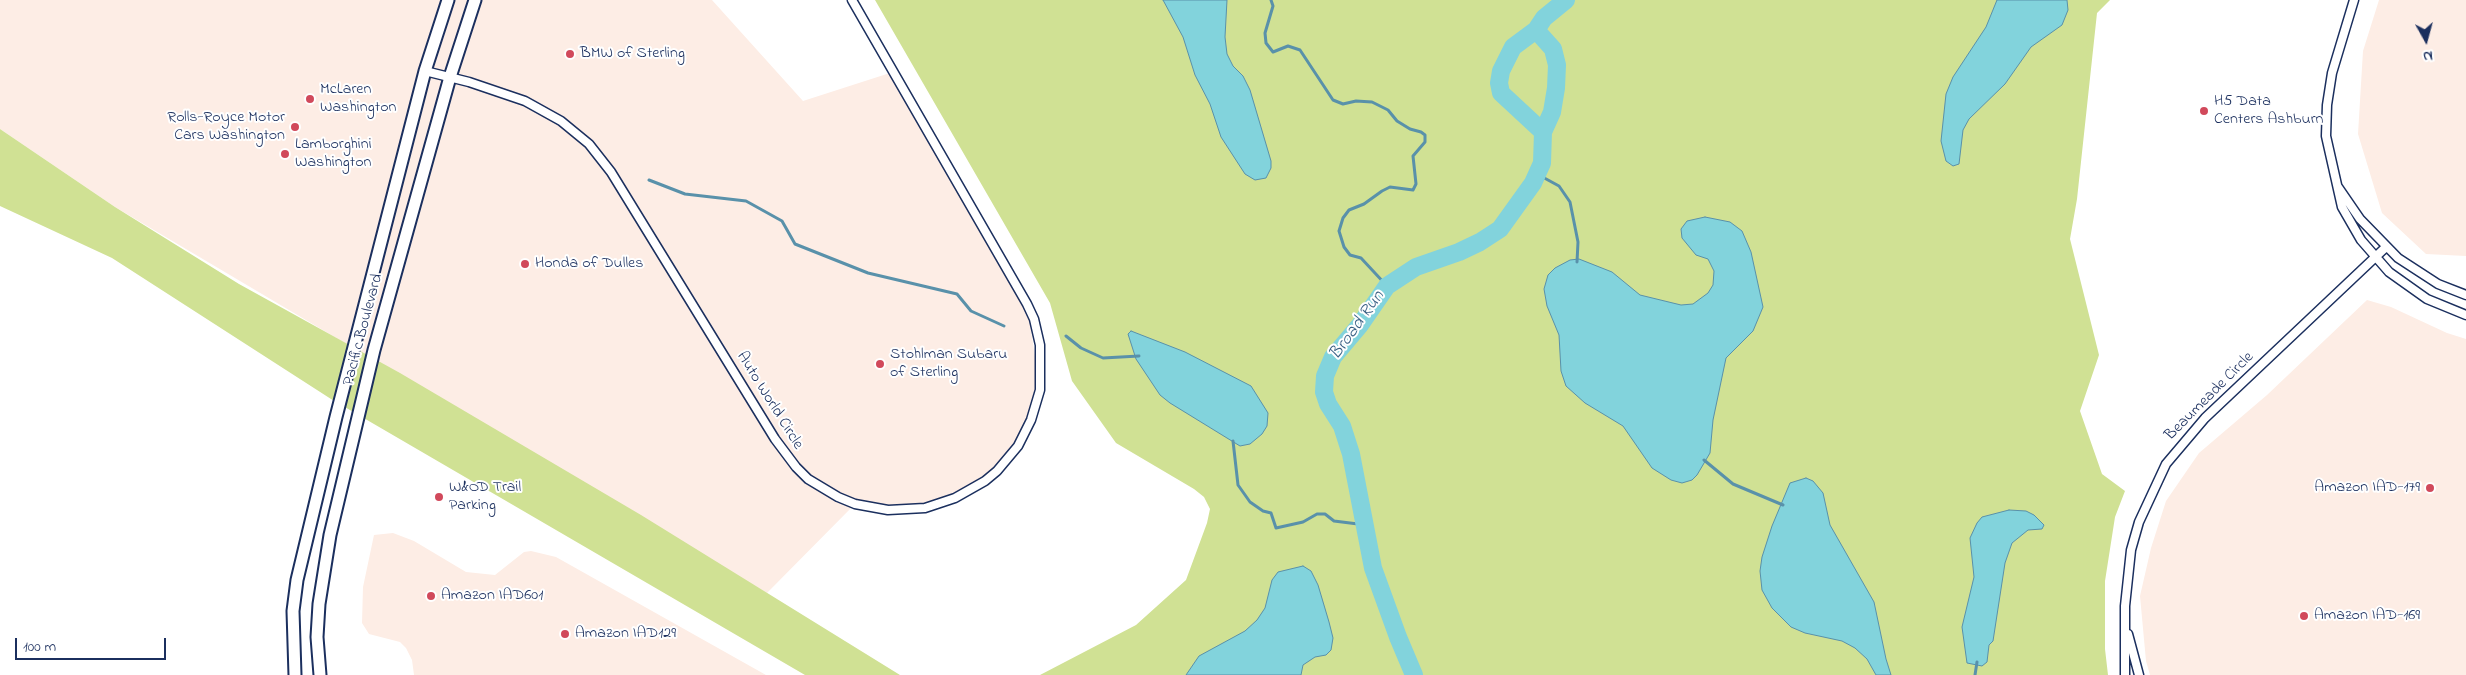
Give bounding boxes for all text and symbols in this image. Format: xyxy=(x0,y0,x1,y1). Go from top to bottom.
north arrow xyxy=(2401,15,2451,65)
place label: BMW of Sterling xyxy=(580,44,685,64)
text: N xyxy=(2422,44,2434,66)
marker: BMW of Sterling xyxy=(564,48,576,60)
place label: McLaren Washington xyxy=(320,80,396,118)
place label: H5 Data Centers Ashburn xyxy=(2214,92,2323,130)
marker: McLaren Washington xyxy=(304,93,316,105)
marker: H5 Data Centers Ashburn xyxy=(2198,105,2210,117)
place label: Rolls-Royce Motor Cars Washington xyxy=(167,108,285,146)
marker: Rolls-Royce Motor Cars Washington xyxy=(289,121,301,133)
place label: Lamborghini Washington xyxy=(295,135,372,173)
marker: Lamborghini Washington xyxy=(279,148,291,160)
place label: Honda of Dulles xyxy=(535,254,643,274)
marker: Honda of Dulles xyxy=(519,258,531,270)
street label: Pacific Boulevard xyxy=(340,272,388,388)
water label: Broad Run xyxy=(1326,287,1390,365)
place label: Stohlman Subaru of Sterling xyxy=(890,345,1007,383)
street label: Auto World Circle xyxy=(731,349,807,453)
street label: Beaumeade Circle xyxy=(2162,349,2258,445)
marker: Stohlman Subaru of Sterling xyxy=(874,358,886,370)
place label: W&OD Trail Parking xyxy=(449,478,521,516)
place label: Amazon IAD-179 xyxy=(2314,478,2420,498)
marker: Amazon IAD-179 xyxy=(2424,482,2436,494)
marker: W&OD Trail Parking xyxy=(433,491,445,503)
place label: Amazon IAD601 xyxy=(441,586,543,606)
marker: Amazon IAD601 xyxy=(425,590,437,602)
place label: Amazon IAD-169 xyxy=(2314,606,2420,626)
marker: Amazon IAD-169 xyxy=(2298,610,2310,622)
place label: Amazon IAD129 xyxy=(575,624,676,644)
scale bar xyxy=(18,628,169,660)
marker: Amazon IAD129 xyxy=(559,628,571,640)
text: 100 m xyxy=(23,636,56,658)

